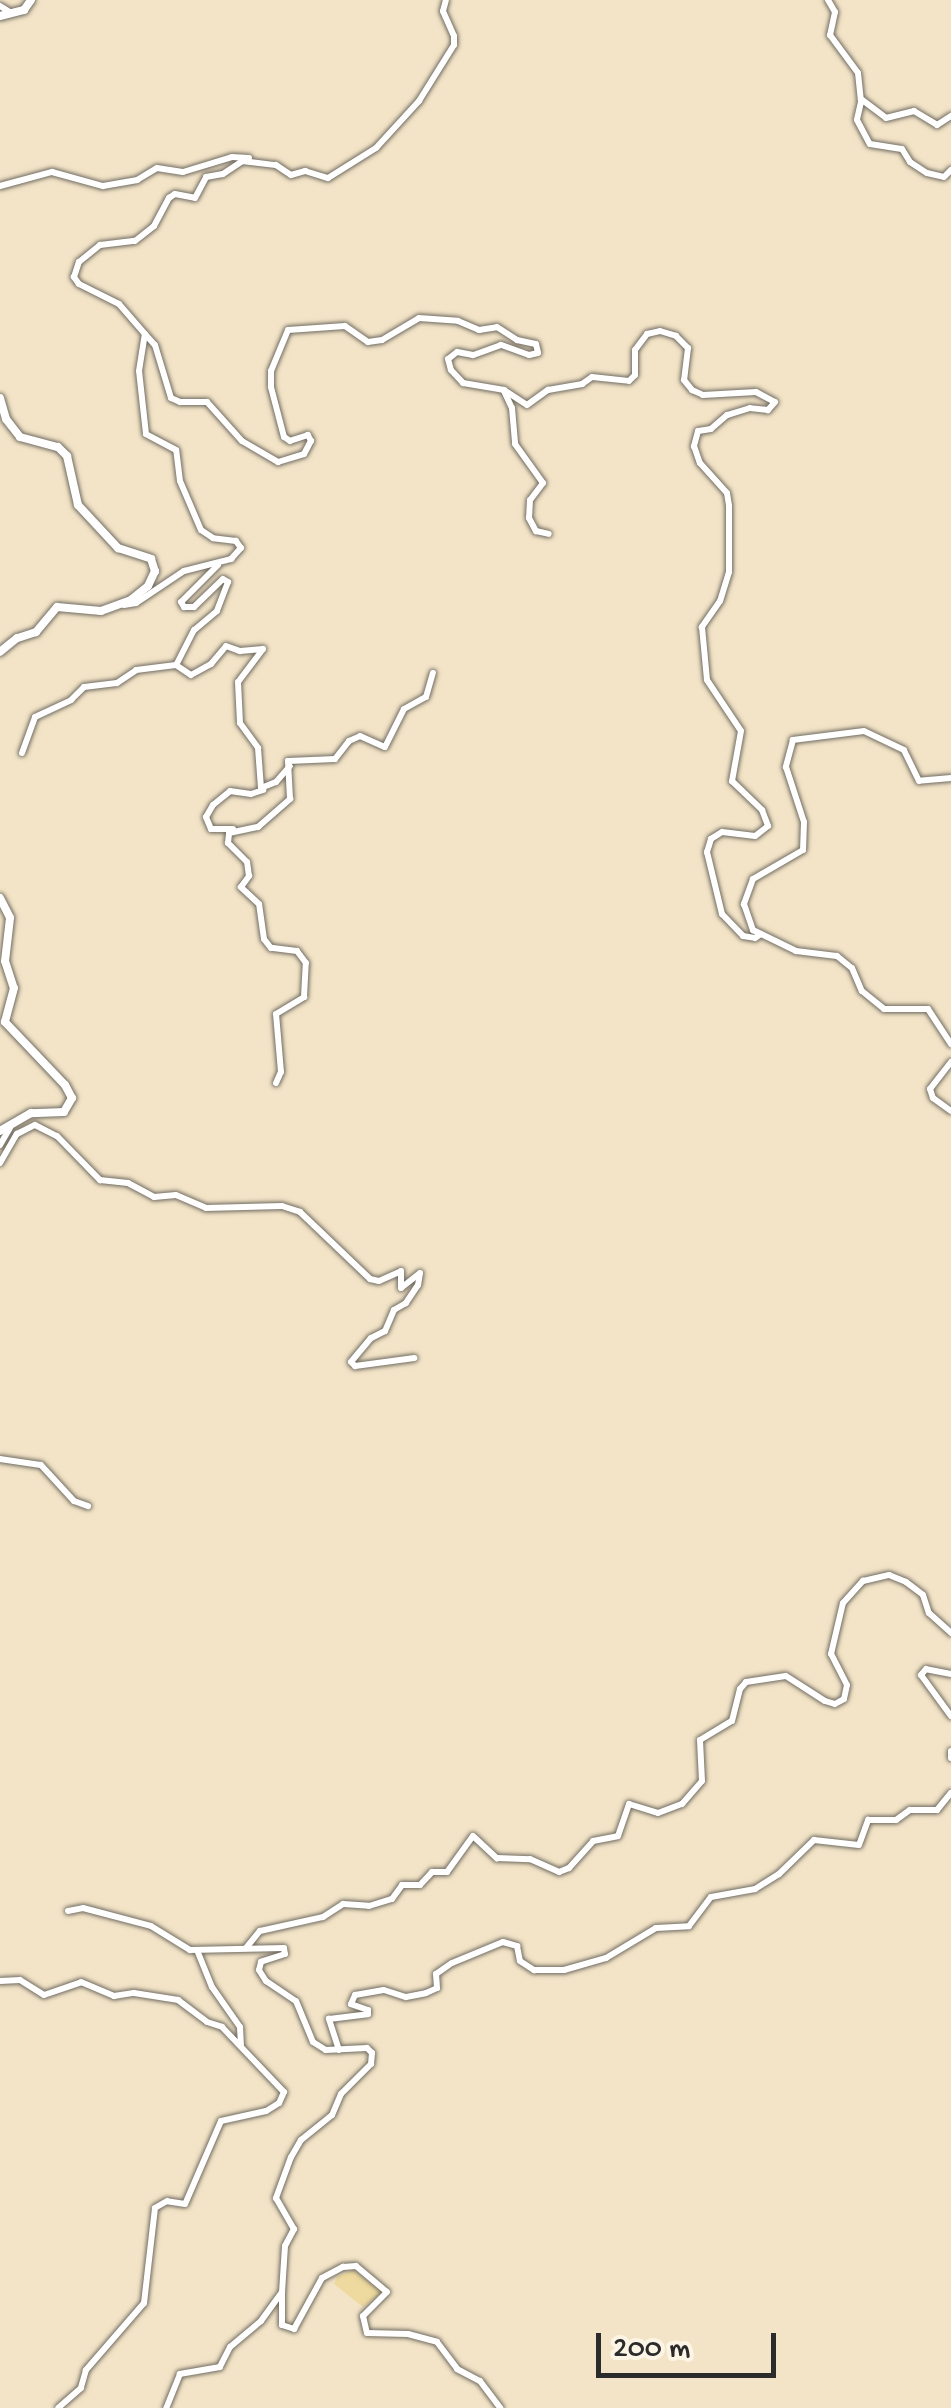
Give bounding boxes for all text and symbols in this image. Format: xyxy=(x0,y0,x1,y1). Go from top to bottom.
scale bar xyxy=(601,2313,781,2375)
text: 200 m xyxy=(613,2333,690,2368)

